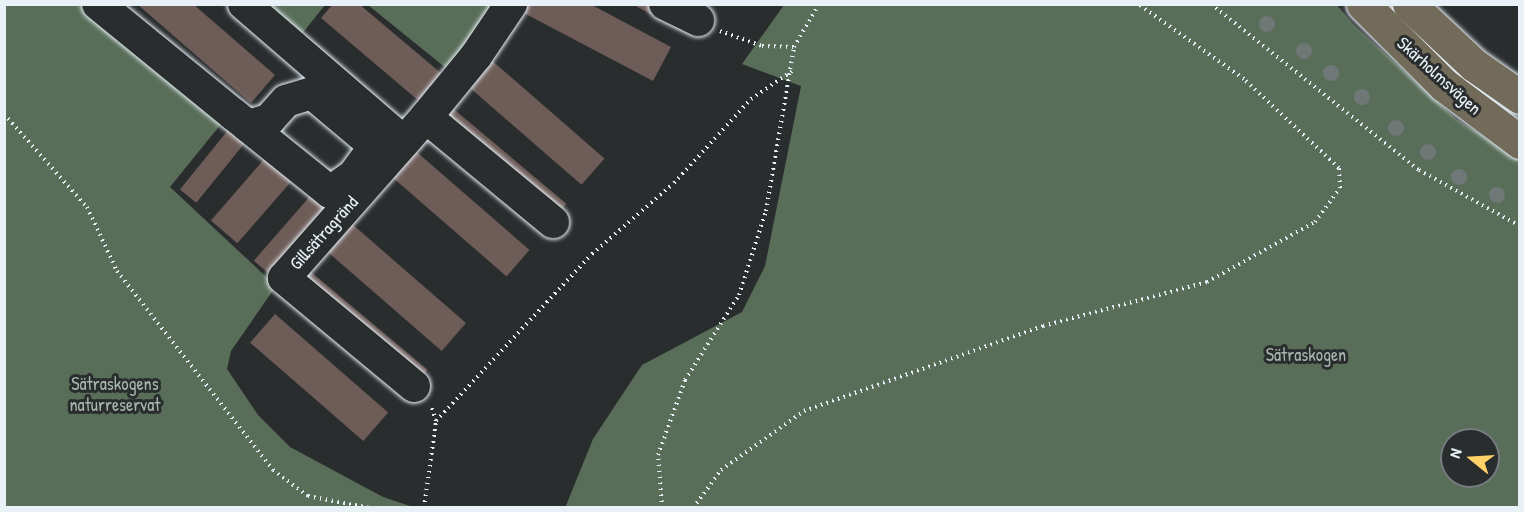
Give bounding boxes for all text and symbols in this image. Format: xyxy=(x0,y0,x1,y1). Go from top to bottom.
street label: Skärholmsvägen xyxy=(1392,32,1486,120)
street label: Gillsätragränd xyxy=(285,192,363,274)
park label: Sätraskogen xyxy=(1266,344,1346,366)
park label: Sätraskogens naturreservat xyxy=(69,374,161,416)
north arrow xyxy=(1440,428,1500,488)
text: N xyxy=(1443,446,1467,461)

